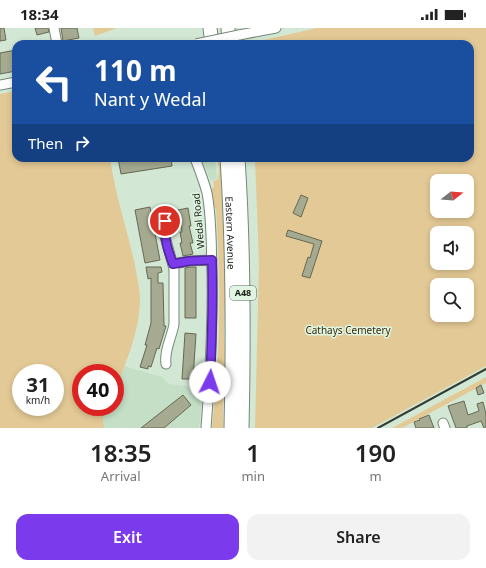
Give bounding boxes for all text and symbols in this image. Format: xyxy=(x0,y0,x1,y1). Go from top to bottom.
text: 18:34 xyxy=(20,4,59,24)
text: 110 m xyxy=(94,51,177,89)
icon: left xyxy=(28,56,80,108)
text: Nant y Wedal xyxy=(94,87,206,111)
icon: right xyxy=(71,132,93,154)
text: Then xyxy=(28,133,63,153)
north arrow xyxy=(430,174,474,218)
map controls xyxy=(430,174,474,322)
street label: Wedal Road xyxy=(189,193,207,249)
street label: Eastern Avenue xyxy=(222,196,239,270)
pin xyxy=(148,204,182,238)
icon: arrive xyxy=(154,210,176,232)
button: sound xyxy=(430,226,474,270)
button: search xyxy=(430,278,474,322)
road number: A48 xyxy=(230,286,256,300)
park label: Cathays Cemetery xyxy=(305,323,392,337)
position arrow xyxy=(189,361,231,403)
speed limit sign: 40 xyxy=(72,364,124,416)
text: 31 xyxy=(27,371,49,398)
text: km/h xyxy=(26,393,50,407)
text: 18:35 xyxy=(90,436,151,469)
text: 1 xyxy=(246,436,260,469)
text: 190 xyxy=(355,436,396,469)
text: Arrival xyxy=(101,467,141,485)
text: min xyxy=(241,467,265,485)
text: m xyxy=(369,467,382,485)
button: Exit xyxy=(16,514,239,560)
button: Share xyxy=(247,514,470,560)

